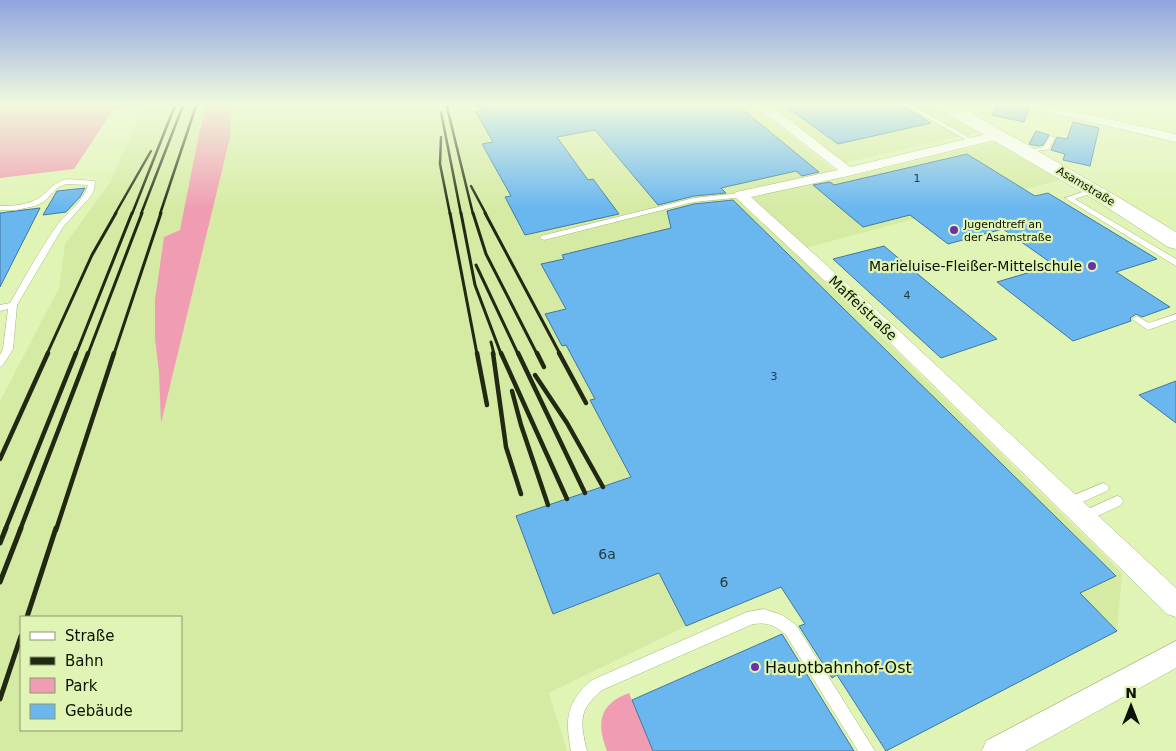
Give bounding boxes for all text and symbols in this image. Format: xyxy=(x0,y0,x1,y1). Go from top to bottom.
street label: Asamstraße xyxy=(1054,164,1117,209)
house number: 1 xyxy=(914,172,921,185)
place label: Jugendtreff an der Asamstraße xyxy=(963,218,1052,244)
marker: Jugendtreff an der Asamstraße xyxy=(948,224,960,236)
place label: Marieluise-Fleißer-Mittelschule xyxy=(869,258,1082,274)
marker: Marieluise-Fleißer-Mittelschule xyxy=(1086,260,1098,272)
street label: Maffeistraße xyxy=(826,272,900,344)
house number: 4 xyxy=(904,289,911,302)
house number: 3 xyxy=(771,370,778,383)
house number: 6a xyxy=(598,546,616,562)
house number: 6 xyxy=(720,574,729,590)
legend xyxy=(20,616,182,731)
text: Straße xyxy=(65,627,114,645)
text: Bahn xyxy=(65,652,104,670)
place label: Hauptbahnhof-Ost xyxy=(765,658,912,677)
marker: Hauptbahnhof-Ost xyxy=(749,661,761,673)
text: Park xyxy=(65,677,98,695)
north arrow xyxy=(1106,681,1156,731)
text: N xyxy=(1125,685,1137,701)
text: Gebäude xyxy=(65,702,133,720)

